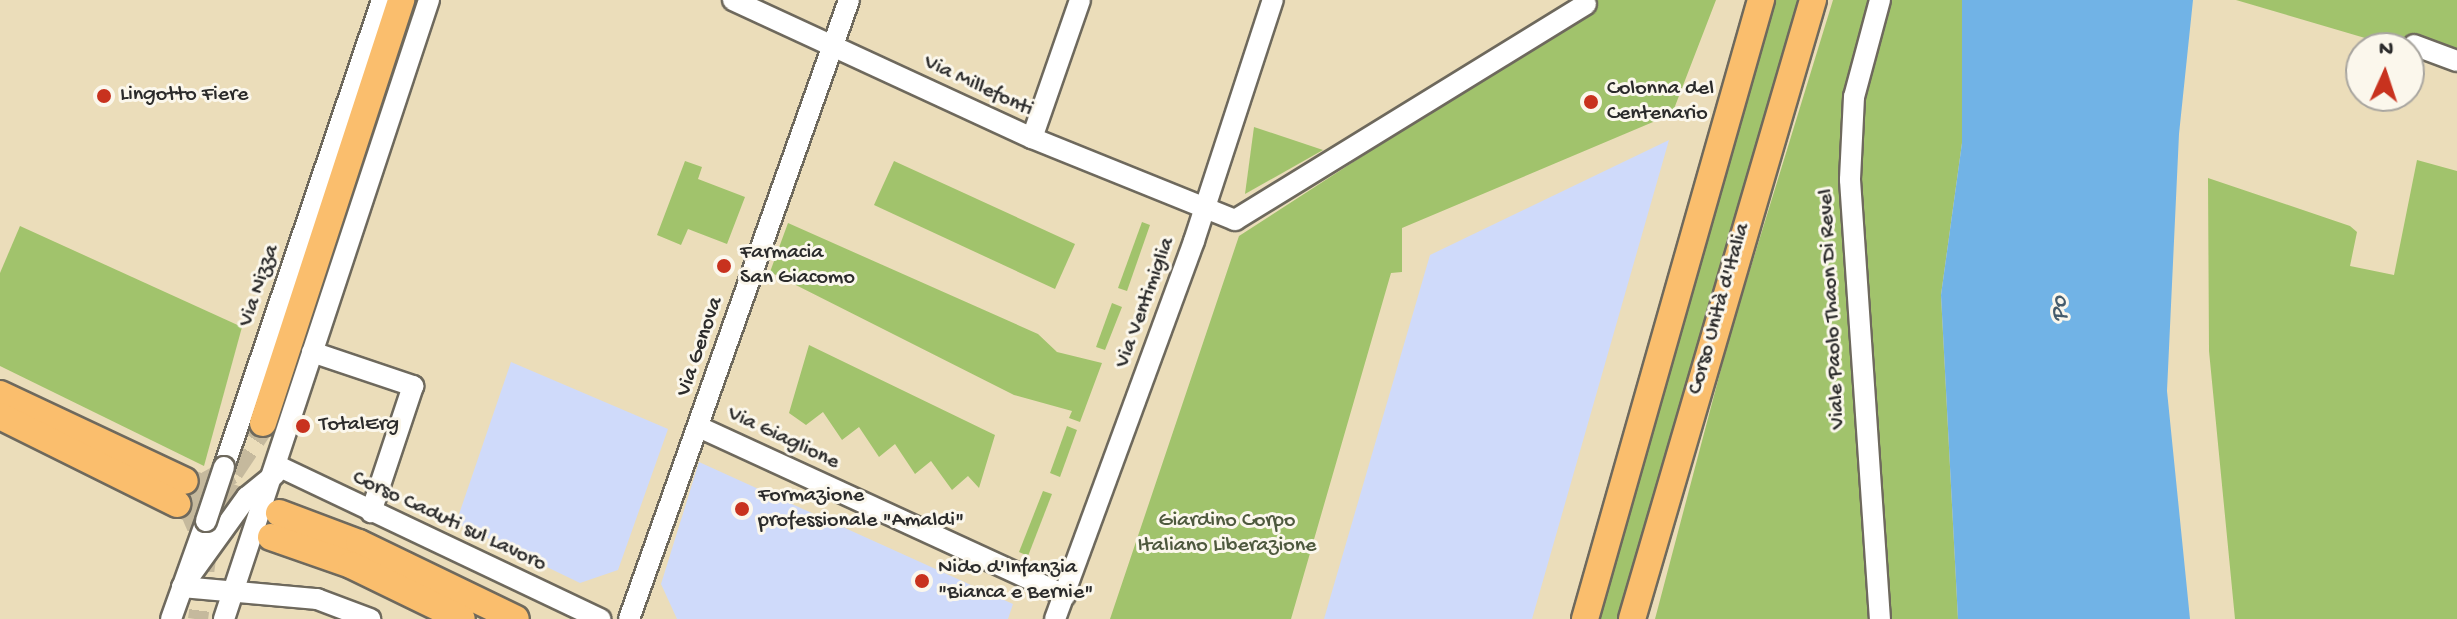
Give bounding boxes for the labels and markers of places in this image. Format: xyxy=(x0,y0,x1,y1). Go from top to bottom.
place label: Colonna del Centenario xyxy=(1607,76,1714,128)
place label: Lingotto Fiere xyxy=(120,83,248,109)
marker: Lingotto Fiere xyxy=(95,87,113,105)
marker: Colonna del Centenario xyxy=(1582,93,1600,111)
place label: Farmacia San Giacomo xyxy=(740,240,855,292)
marker: Farmacia San Giacomo xyxy=(715,257,733,275)
place label: TotalErg xyxy=(319,413,399,439)
marker: TotalErg xyxy=(294,417,312,435)
place label: Formazione professionale "Amaldi" xyxy=(758,483,964,534)
marker: Formazione professionale "Amaldi" xyxy=(733,500,751,518)
place label: Nido d'Infanzia "Bianca e Bernie" xyxy=(938,555,1093,606)
marker: Nido d'Infanzia "Bianca e Bernie" xyxy=(913,572,931,590)

